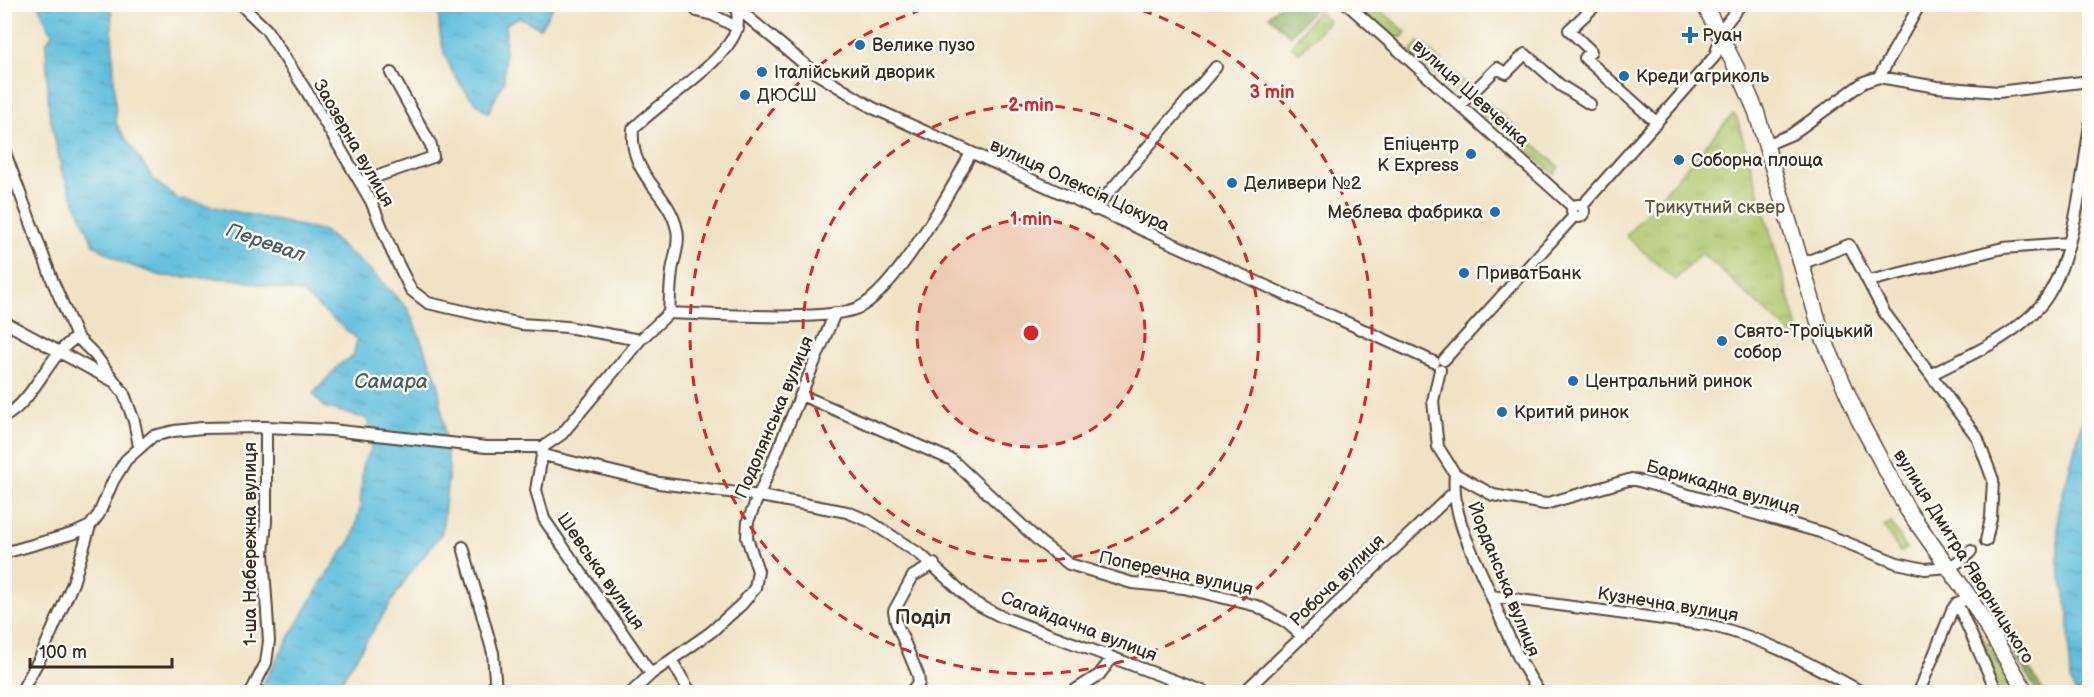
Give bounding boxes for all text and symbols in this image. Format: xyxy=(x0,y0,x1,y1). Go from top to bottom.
place label: Руан xyxy=(1702,25,1743,46)
marker: Руан xyxy=(1683,28,1697,42)
place label: Велике пузо xyxy=(872,35,975,56)
street label: вулиця Шевченка xyxy=(1408,35,1534,152)
marker: Велике пузо xyxy=(853,38,867,52)
place label: Італійський дворик xyxy=(774,62,935,83)
marker: Італійський дворик xyxy=(755,65,769,79)
place label: Креди агриколь xyxy=(1636,66,1769,87)
marker: Креди агриколь xyxy=(1617,69,1631,83)
street label: Заозерна вулиця xyxy=(309,76,399,211)
text: 3 min xyxy=(1249,82,1295,103)
place label: ДЮСШ xyxy=(757,85,817,106)
marker: ДЮСШ xyxy=(738,88,752,102)
text: 2 min xyxy=(1008,95,1054,116)
place label: Епіцентр К Express xyxy=(1377,134,1459,176)
street label: вулиця Олексія Цокура xyxy=(987,135,1173,237)
marker: Епіцентр К Express xyxy=(1464,147,1478,161)
place label: Соборна площа xyxy=(1691,150,1823,171)
marker: Соборна площа xyxy=(1672,153,1686,167)
place label: Деливери №2 xyxy=(1244,173,1362,194)
marker: Деливери №2 xyxy=(1225,176,1239,190)
park label: Трикутний сквер xyxy=(1645,197,1785,218)
place label: Меблева фабрика xyxy=(1327,202,1483,223)
marker: Меблева фабрика xyxy=(1488,205,1502,219)
text: 1 min xyxy=(1010,209,1052,230)
water label: Перевал xyxy=(223,218,309,268)
place label: ПриватБанк xyxy=(1476,263,1581,284)
marker: ПриватБанк xyxy=(1457,266,1471,280)
place label: Свято-Троїцький собор xyxy=(1734,321,1873,363)
centre of rings xyxy=(1021,323,1041,343)
street label: Подолянська вулиця xyxy=(731,333,818,501)
marker: Свято-Троїцький собор xyxy=(1715,334,1729,348)
water label: Самара xyxy=(354,370,428,394)
place label: Центральний ринок xyxy=(1585,371,1752,392)
marker: Центральний ринок xyxy=(1566,374,1580,388)
place label: Критий ринок xyxy=(1514,402,1629,423)
marker: Критий ринок xyxy=(1495,405,1509,419)
street label: 1-ша Набережна вулиця xyxy=(240,442,261,646)
street label: вулиця Дмитра Яворницького xyxy=(1889,446,2038,667)
street label: Барикадна вулиця xyxy=(1644,456,1802,519)
street label: Йорданська вулиця xyxy=(1463,499,1544,660)
street label: Шевська вулиця xyxy=(552,509,649,634)
street label: Робоча вулиця xyxy=(1286,530,1389,631)
street label: Поперечна вулиця xyxy=(1097,547,1255,600)
street label: Кузнечна вулиця xyxy=(1596,583,1740,626)
street label: Сагайдачна вулиця xyxy=(998,587,1160,666)
district label: Поділ xyxy=(895,605,951,630)
scale bar xyxy=(30,631,172,669)
text: 100 m xyxy=(39,642,87,663)

